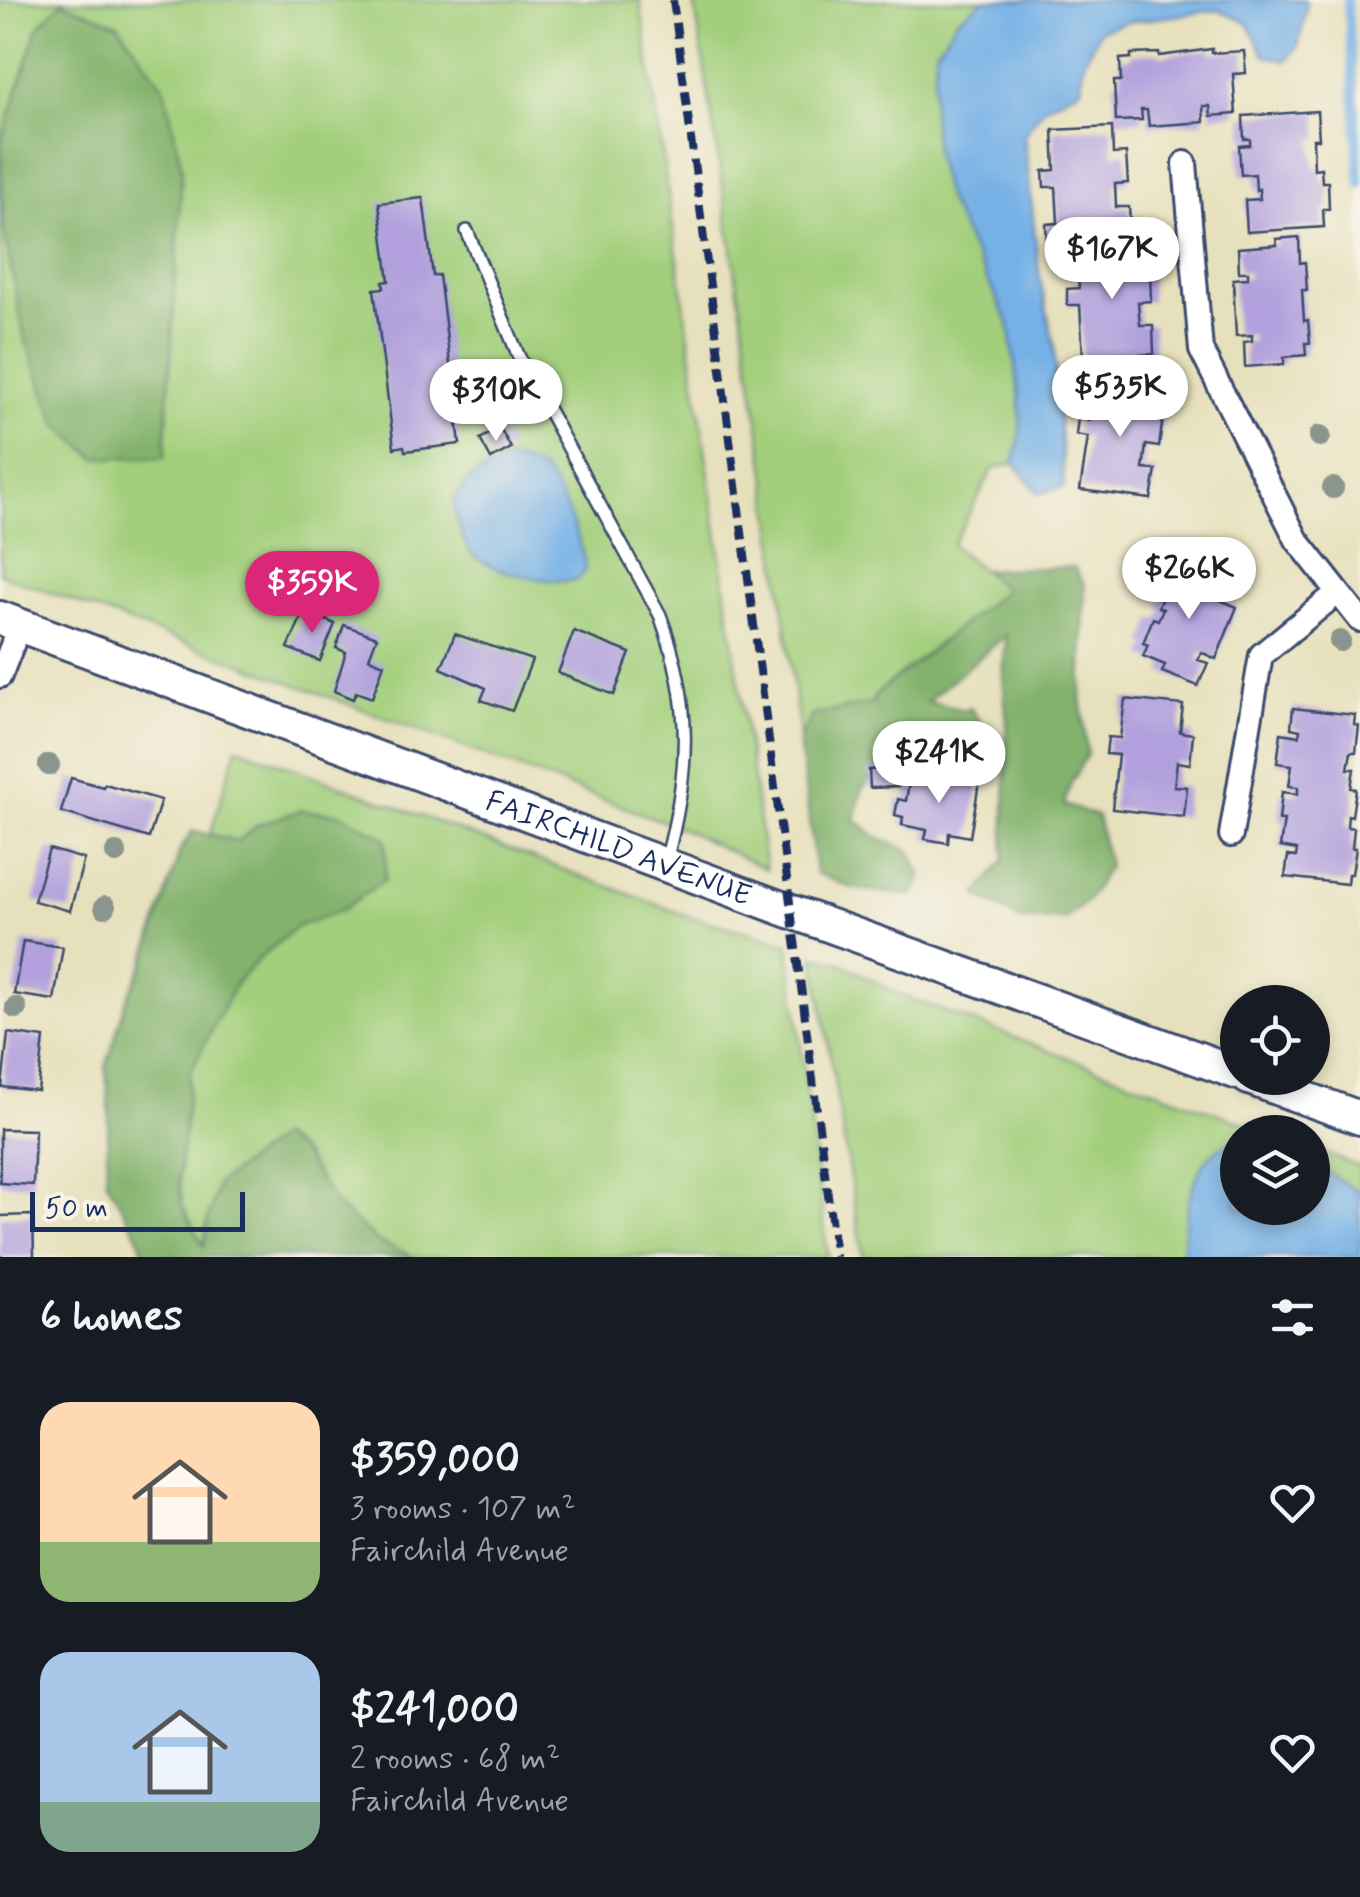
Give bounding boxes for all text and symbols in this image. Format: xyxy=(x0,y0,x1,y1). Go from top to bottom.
pin: $167K xyxy=(1042,217,1182,302)
text: $167K xyxy=(1066,228,1158,270)
pin: $535K xyxy=(1050,355,1190,440)
pin: $310K xyxy=(426,359,566,444)
text: $535K xyxy=(1074,366,1166,408)
text: $310K xyxy=(452,370,540,412)
pin: $266K xyxy=(1119,537,1259,622)
text: $266K xyxy=(1144,548,1234,590)
pin: $359K xyxy=(242,551,382,636)
text: $359K xyxy=(267,562,357,604)
pin: $241K xyxy=(869,721,1009,806)
text: $241K xyxy=(895,732,983,774)
street label: FAIRCHILD AVENUE xyxy=(480,782,756,916)
map controls xyxy=(1220,985,1330,1225)
button: locate xyxy=(1220,985,1330,1095)
button: layers xyxy=(1220,1115,1330,1225)
scale bar xyxy=(30,1187,245,1232)
text: 50 m xyxy=(45,1191,108,1228)
text: 6 homes xyxy=(40,1290,183,1345)
icon: filters xyxy=(1265,1290,1320,1345)
text: $359,000 xyxy=(350,1433,520,1488)
icon: home xyxy=(120,1442,240,1562)
icon: heart xyxy=(1265,1475,1320,1530)
text: 3 rooms · 107 m² xyxy=(350,1488,575,1530)
text: Fairchild Avenue xyxy=(350,1530,569,1572)
text: $241,000 xyxy=(350,1683,519,1738)
icon: home xyxy=(120,1692,240,1812)
icon: heart xyxy=(1265,1725,1320,1780)
text: 2 rooms · 68 m² xyxy=(350,1738,560,1780)
text: Fairchild Avenue xyxy=(350,1780,569,1822)

